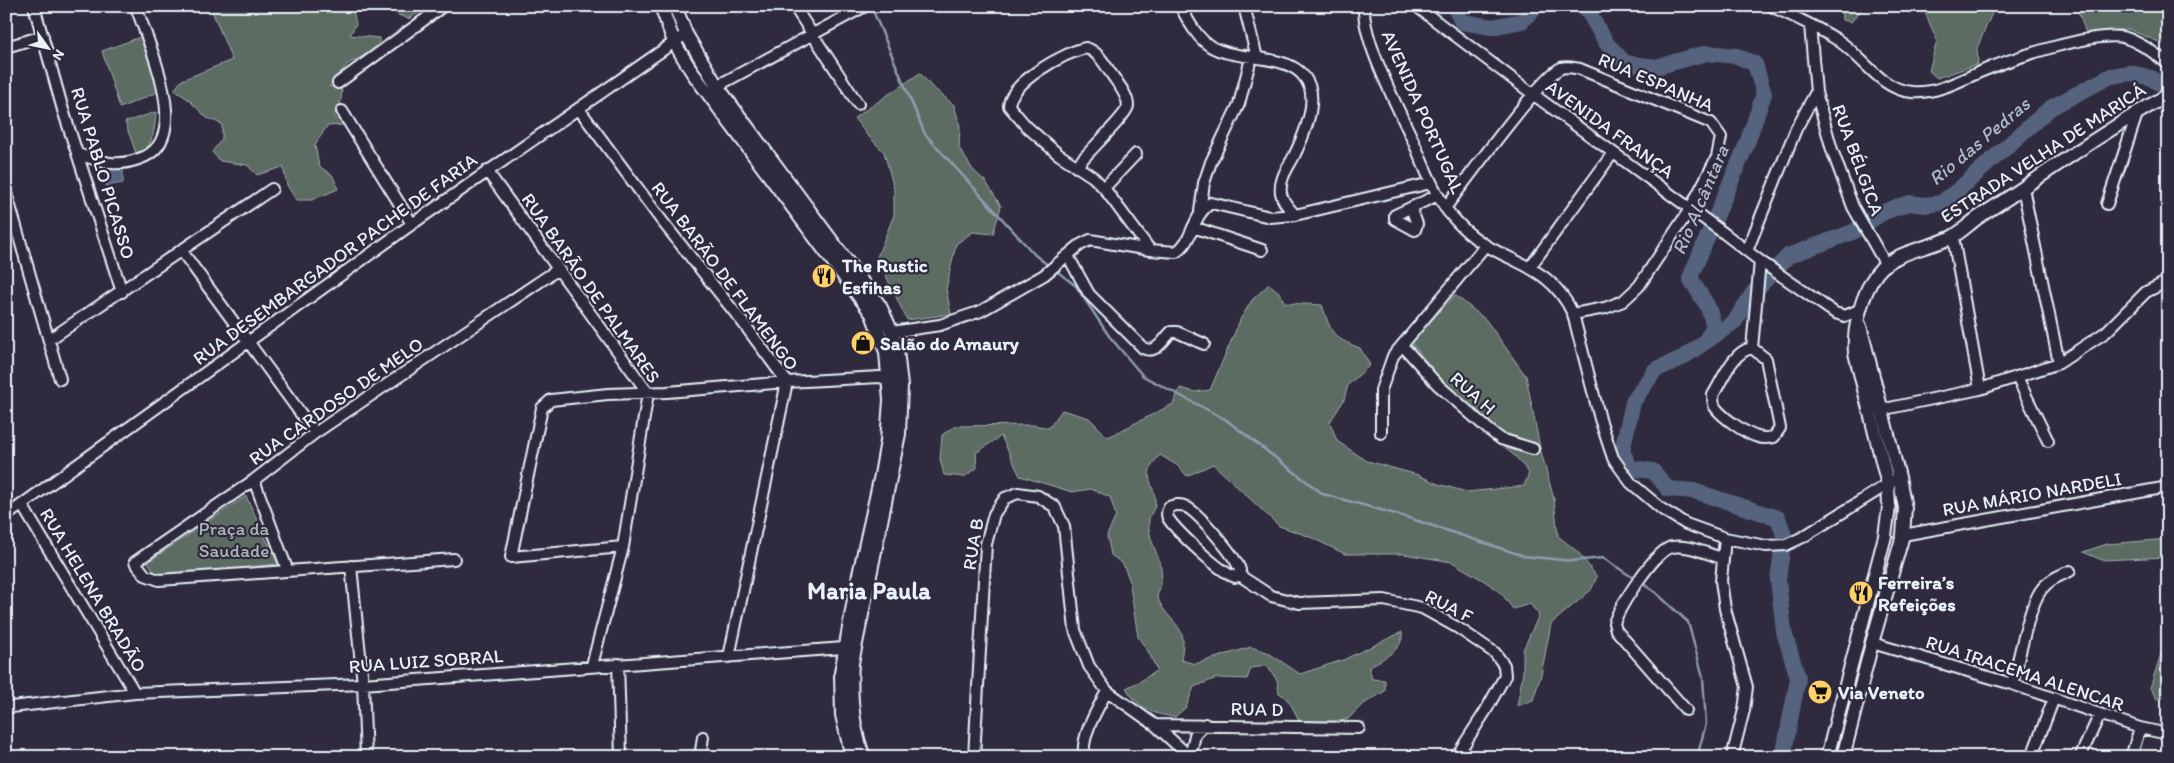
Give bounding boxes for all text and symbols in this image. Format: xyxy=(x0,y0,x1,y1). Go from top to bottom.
north arrow xyxy=(22,22,72,72)
street label: AVENIDA PORTUGAL xyxy=(1377,27,1470,198)
text: N xyxy=(49,46,68,63)
street label: RUA ESPANHA xyxy=(1595,47,1717,117)
street label: AVENIDA FRANÇA xyxy=(1541,75,1679,183)
street label: ESTRADA VELHA DE MARICÁ xyxy=(1936,78,2150,228)
street label: RUA PABLO PICASSO xyxy=(66,84,140,262)
water label: Rio das Pedras xyxy=(1924,91,2035,190)
street label: RUA BÉLGICA xyxy=(1827,101,1889,219)
water label: Rio Alcântara xyxy=(1666,141,1734,258)
street label: RUA DESEMBARGADOR PACHE DE FARIA xyxy=(188,148,482,370)
street label: RUA BARÃO DE FLAMENGO xyxy=(646,177,804,375)
street label: RUA BARÃO DE PALMARES xyxy=(517,189,665,387)
place label: The Rustic Esfihas xyxy=(841,254,928,299)
restaurant icon: The Rustic Esfihas xyxy=(811,263,837,289)
shop icon: Salão do Amaury xyxy=(850,330,876,356)
street label: RUA CARDOSO DE MELO xyxy=(244,332,428,470)
place label: Salão do Amaury xyxy=(880,332,1019,355)
street label: RUA H xyxy=(1445,367,1501,419)
street label: RUA MÁRIO NARDELI xyxy=(1941,467,2123,521)
street label: RUA HELENA BRADÃO xyxy=(35,504,151,676)
street label: RUA B xyxy=(958,516,988,572)
park label: Praça da Saudade xyxy=(199,517,270,562)
place label: Ferreira’s Refeições xyxy=(1878,571,1956,616)
district label: Maria Paula xyxy=(807,576,931,605)
restaurant icon: Ferreira’s Refeições xyxy=(1848,580,1874,606)
street label: RUA F xyxy=(1421,584,1477,628)
street label: RUA IRACEMA ALENCAR xyxy=(1923,630,2127,716)
street label: RUA LUIZ SOBRAL xyxy=(348,644,504,678)
supermarket icon: Via Veneto xyxy=(1807,679,1833,705)
place label: Via Veneto xyxy=(1838,681,1925,704)
street label: RUA D xyxy=(1231,697,1283,721)

